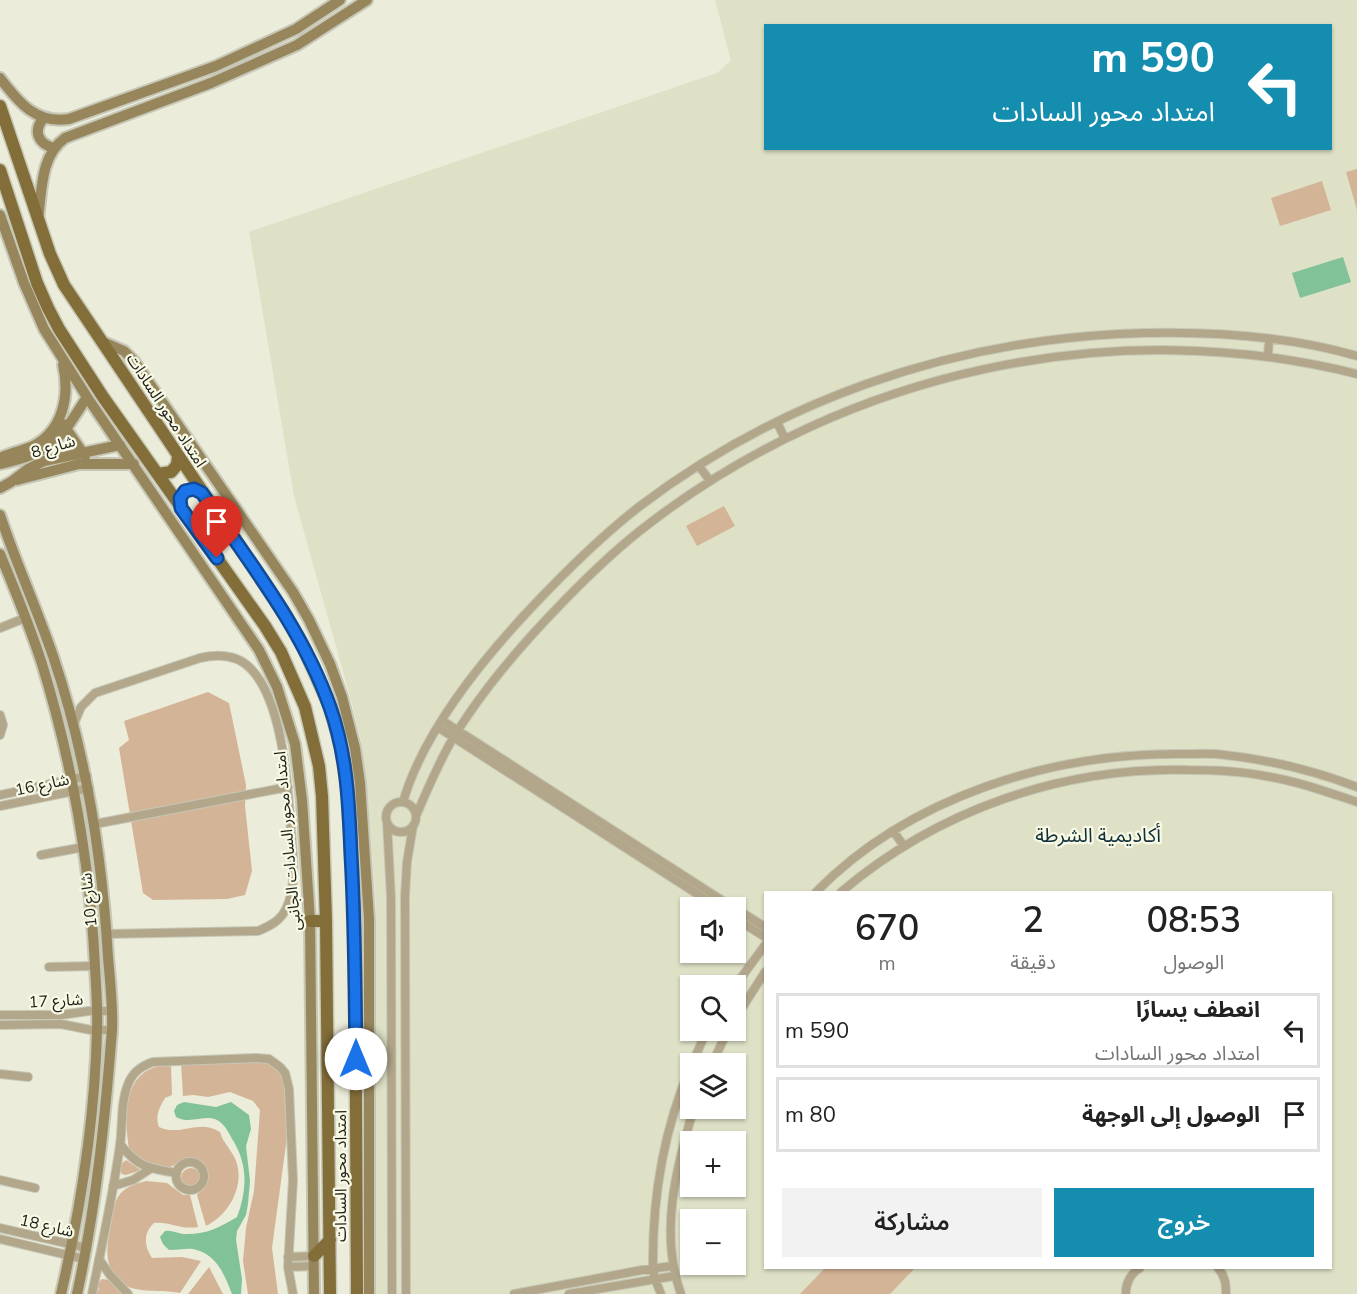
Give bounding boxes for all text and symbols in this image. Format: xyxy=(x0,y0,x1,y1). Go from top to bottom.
text: 590 m xyxy=(1091,30,1215,87)
icon: left xyxy=(1236,48,1314,126)
text: امتداد محور السادات xyxy=(992,94,1215,131)
street label: امتداد محور السادات xyxy=(121,349,211,472)
street label: شارع 8 xyxy=(29,430,78,465)
pin xyxy=(191,496,242,558)
icon: arrive xyxy=(200,505,233,538)
street label: امتداد محور السادات الجانبى xyxy=(269,750,307,932)
street label: شارع 16 xyxy=(13,769,71,802)
district label: أكاديمية الشرطة xyxy=(1035,822,1161,849)
street label: شارع 10 xyxy=(75,872,104,928)
text: 2 xyxy=(1022,896,1044,945)
text: 08:53 xyxy=(1146,896,1241,945)
map controls xyxy=(680,897,746,1275)
button: sound xyxy=(680,897,746,963)
text: 670 xyxy=(855,904,919,953)
text: دقيقة xyxy=(1010,949,1056,976)
text: الوصول xyxy=(1163,949,1224,976)
text: m xyxy=(879,950,896,977)
button: search xyxy=(680,975,746,1041)
street label: شارع 17 xyxy=(28,989,84,1014)
text: انعطف يسارًا xyxy=(1136,995,1260,1025)
icon: left xyxy=(1278,1014,1311,1047)
text: 590 m xyxy=(785,1016,849,1046)
position arrow xyxy=(324,1027,388,1091)
text: امتداد محور السادات xyxy=(1095,1040,1260,1067)
button: layers xyxy=(680,1053,746,1119)
icon: arrive xyxy=(1278,1098,1311,1131)
text: 80 m xyxy=(785,1100,836,1130)
text: الوصول إلى الوجهة xyxy=(1082,1100,1260,1130)
street label: امتداد محور السادات xyxy=(330,1110,352,1242)
button: + xyxy=(680,1131,746,1197)
button: مشاركة xyxy=(782,1188,1042,1257)
button: خروج xyxy=(1054,1188,1314,1257)
street label: شارع 18 xyxy=(18,1209,76,1244)
button: − xyxy=(680,1209,746,1275)

